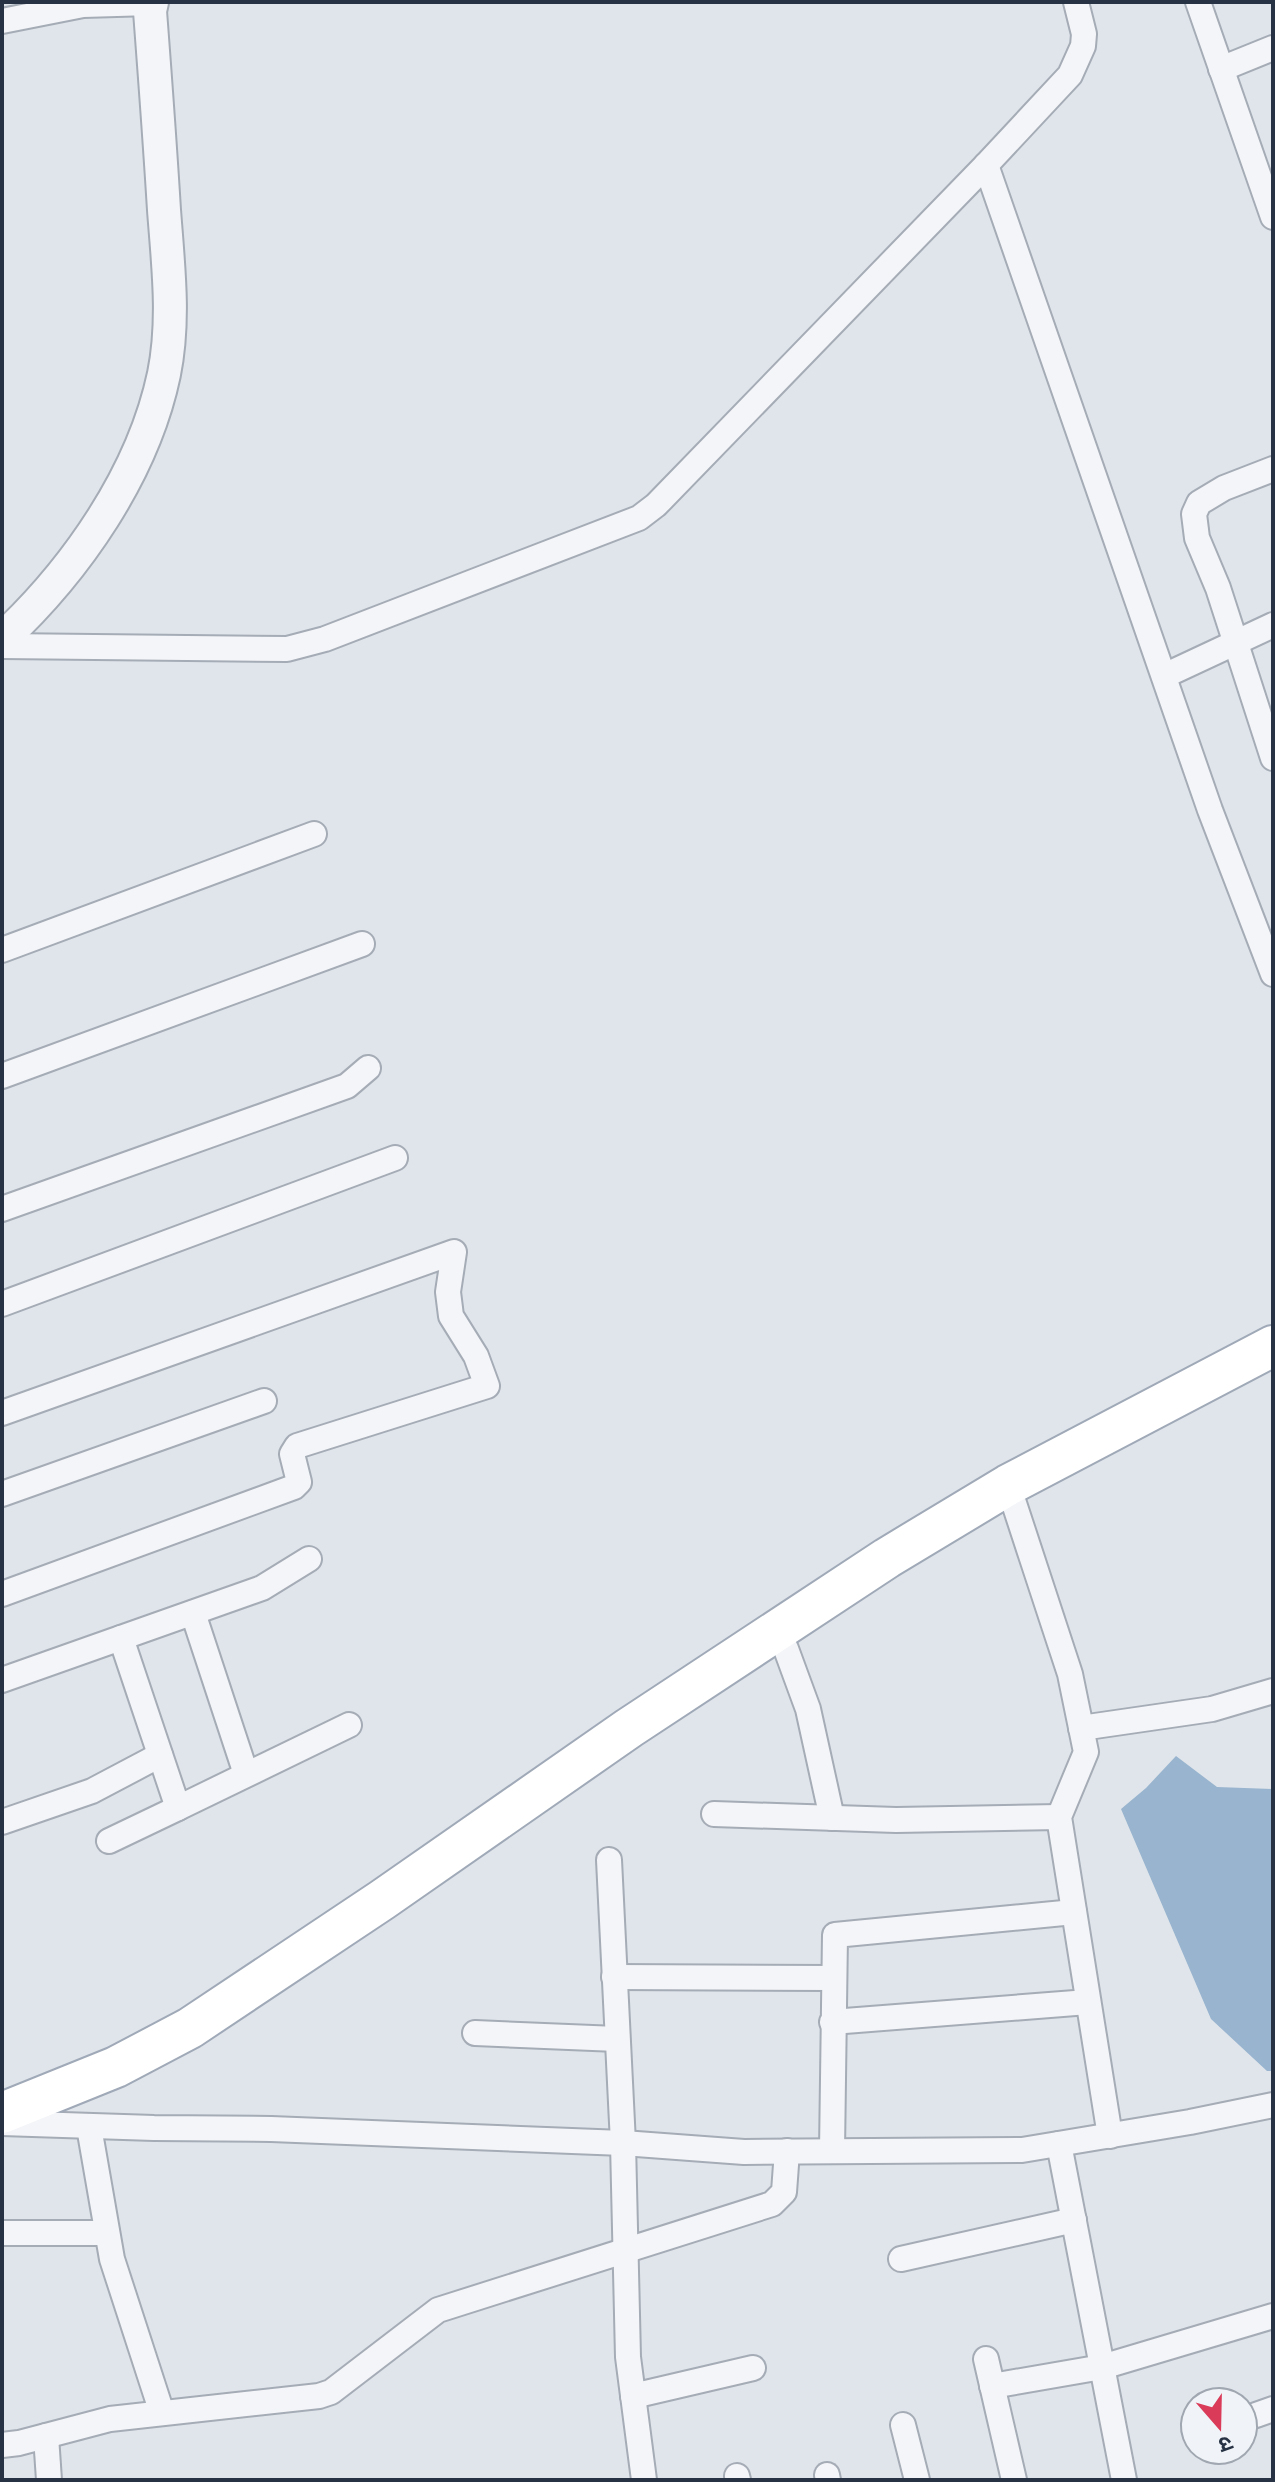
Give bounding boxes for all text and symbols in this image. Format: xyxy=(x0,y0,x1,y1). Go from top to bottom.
north arrow xyxy=(1179,2386,1259,2466)
text: उ xyxy=(1214,2429,1237,2461)

